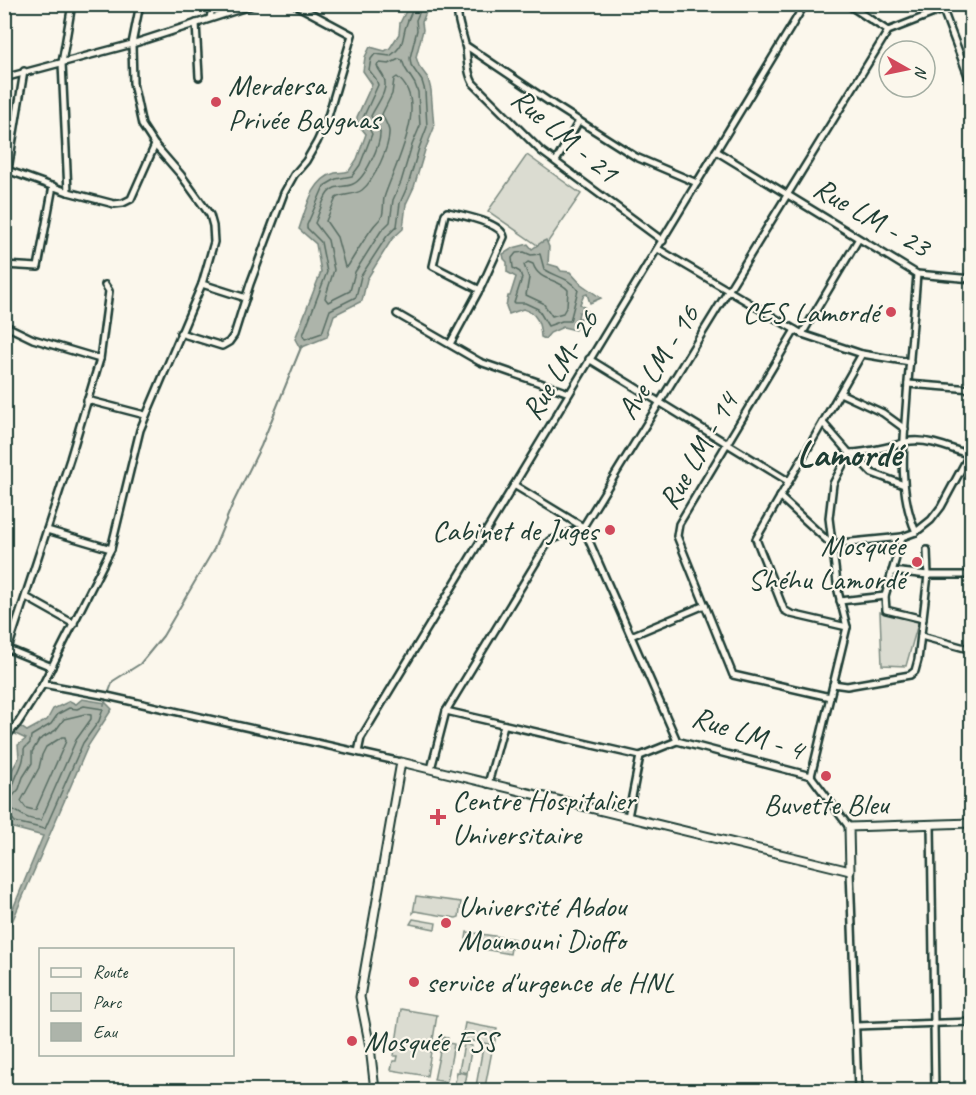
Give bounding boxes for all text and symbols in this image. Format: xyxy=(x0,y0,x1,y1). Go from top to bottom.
north arrow xyxy=(877,39,937,99)
text: N xyxy=(910,65,931,81)
place label: Merdersa Privée Baygnas xyxy=(228,66,382,138)
street label: Rue LM - 21 xyxy=(504,79,628,192)
marker: Merdersa Privée Baygnas xyxy=(209,95,223,109)
street label: Rue LM - 23 xyxy=(807,168,939,267)
place label: CES Lamordé xyxy=(742,293,883,331)
street label: Ave LM - 16 xyxy=(608,297,709,426)
street label: Rue LM- 26 xyxy=(513,302,608,427)
marker: CES Lamordé xyxy=(884,305,898,319)
street label: Rue LM - 14 xyxy=(649,384,748,516)
district label: Lamordé xyxy=(797,431,906,477)
place label: Cabinet de Juges xyxy=(432,511,601,549)
marker: Cabinet de Juges xyxy=(603,523,617,537)
place label: Mosquée Shéhu Lamordé xyxy=(748,526,909,598)
marker: Mosquée Shéhu Lamordé xyxy=(910,555,924,569)
street label: Rue LM - 4 xyxy=(687,697,811,770)
marker: Buvette Bleu xyxy=(819,769,833,783)
place label: Centre Hospitalier Universitaire xyxy=(452,781,637,853)
place label: Buvette Bleu xyxy=(763,785,890,823)
marker: Centre Hospitalier Universitaire xyxy=(429,808,447,826)
place label: Université Abdou Moumouni Dioffo xyxy=(458,887,629,959)
marker: Université Abdou Moumouni Dioffo xyxy=(439,916,453,930)
legend xyxy=(39,948,234,1056)
text: Route xyxy=(93,961,128,983)
place label: service d'urgence de HNL xyxy=(426,963,675,1001)
marker: service d'urgence de HNL xyxy=(407,975,421,989)
text: Parc xyxy=(93,991,122,1013)
text: Eau xyxy=(93,1021,118,1043)
place label: Mosquée FSS xyxy=(364,1022,502,1060)
marker: Mosquée FSS xyxy=(345,1034,359,1048)

